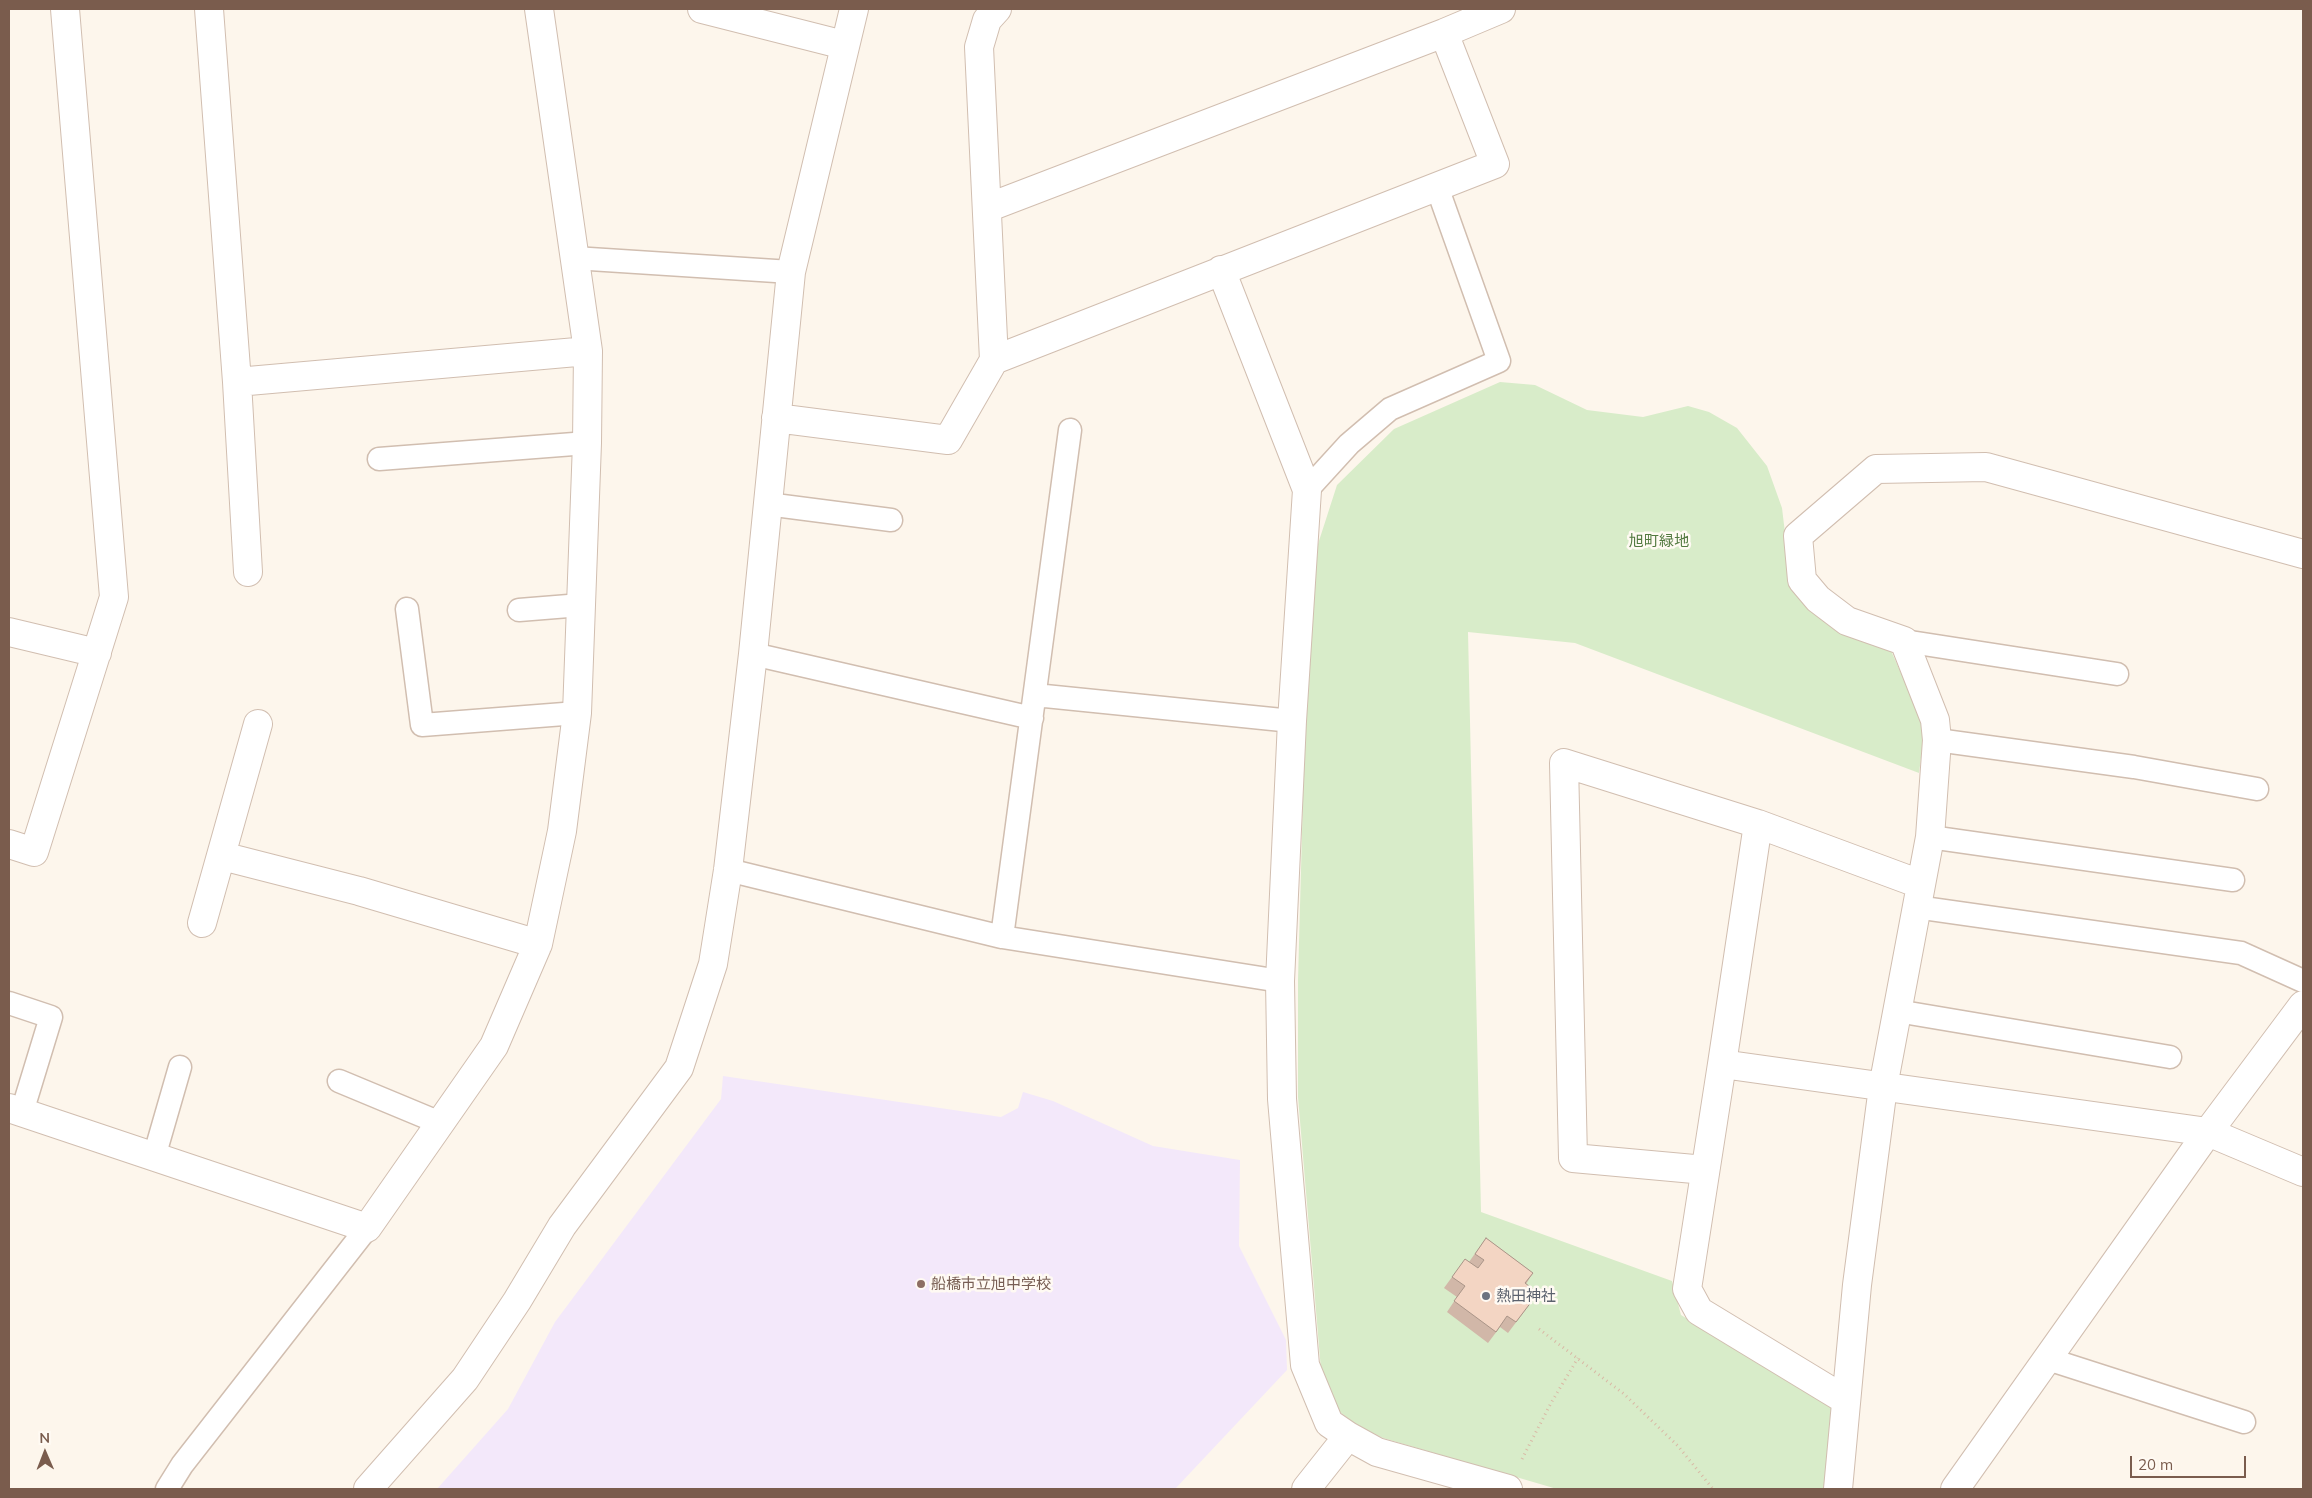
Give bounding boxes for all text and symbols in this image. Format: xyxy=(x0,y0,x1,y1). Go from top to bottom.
park label: 旭町緑地 xyxy=(1629,532,1689,550)
place label: 船橋市立旭中学校 xyxy=(931,1275,1051,1293)
marker: 船橋市立旭中学校 xyxy=(915,1278,927,1290)
place label: 熱田神社 xyxy=(1496,1287,1556,1305)
marker: 熱田神社 xyxy=(1480,1290,1492,1302)
north arrow xyxy=(20,1428,70,1478)
text: N xyxy=(39,1429,50,1447)
scale bar xyxy=(2132,1446,2248,1478)
text: 20 m xyxy=(2138,1455,2173,1474)

